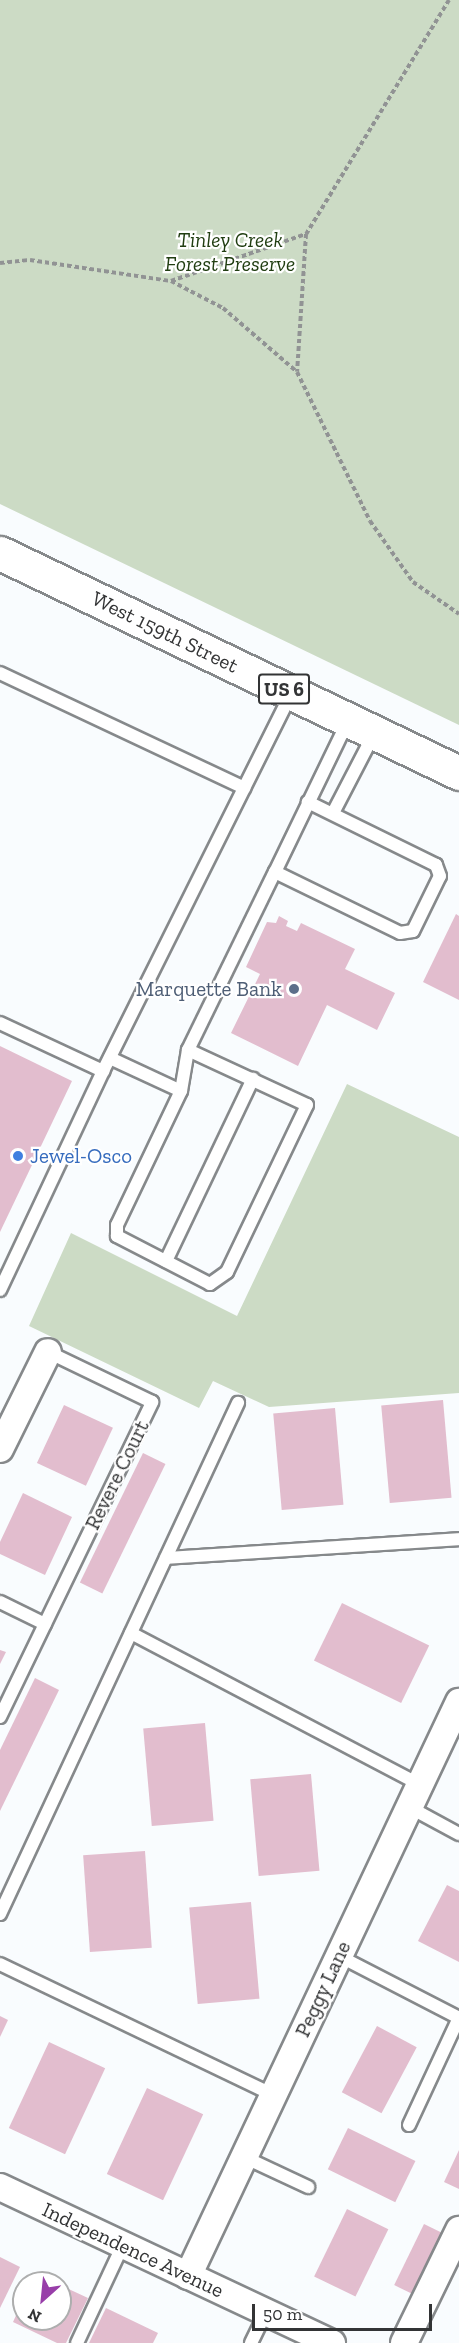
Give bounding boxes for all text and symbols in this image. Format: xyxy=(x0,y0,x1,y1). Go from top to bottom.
park label: Tinley Creek Forest Preserve xyxy=(165,227,295,277)
street label: West 159th Street xyxy=(88,586,242,678)
road number: US 6 xyxy=(257,672,311,706)
place label: Marquette Bank xyxy=(136,976,282,1002)
marker: Marquette Bank xyxy=(287,982,301,996)
place label: Jewel-Osco xyxy=(30,1143,132,1169)
marker: Jewel-Osco xyxy=(11,1149,25,1163)
street label: Revere Court xyxy=(80,1416,154,1534)
street label: Peggy Lane xyxy=(290,1937,356,2041)
street label: Independence Avenue xyxy=(38,2197,228,2303)
north arrow xyxy=(12,2271,72,2331)
scale bar xyxy=(255,2292,435,2330)
text: 50 m xyxy=(263,2303,302,2325)
text: N xyxy=(25,2304,44,2327)

